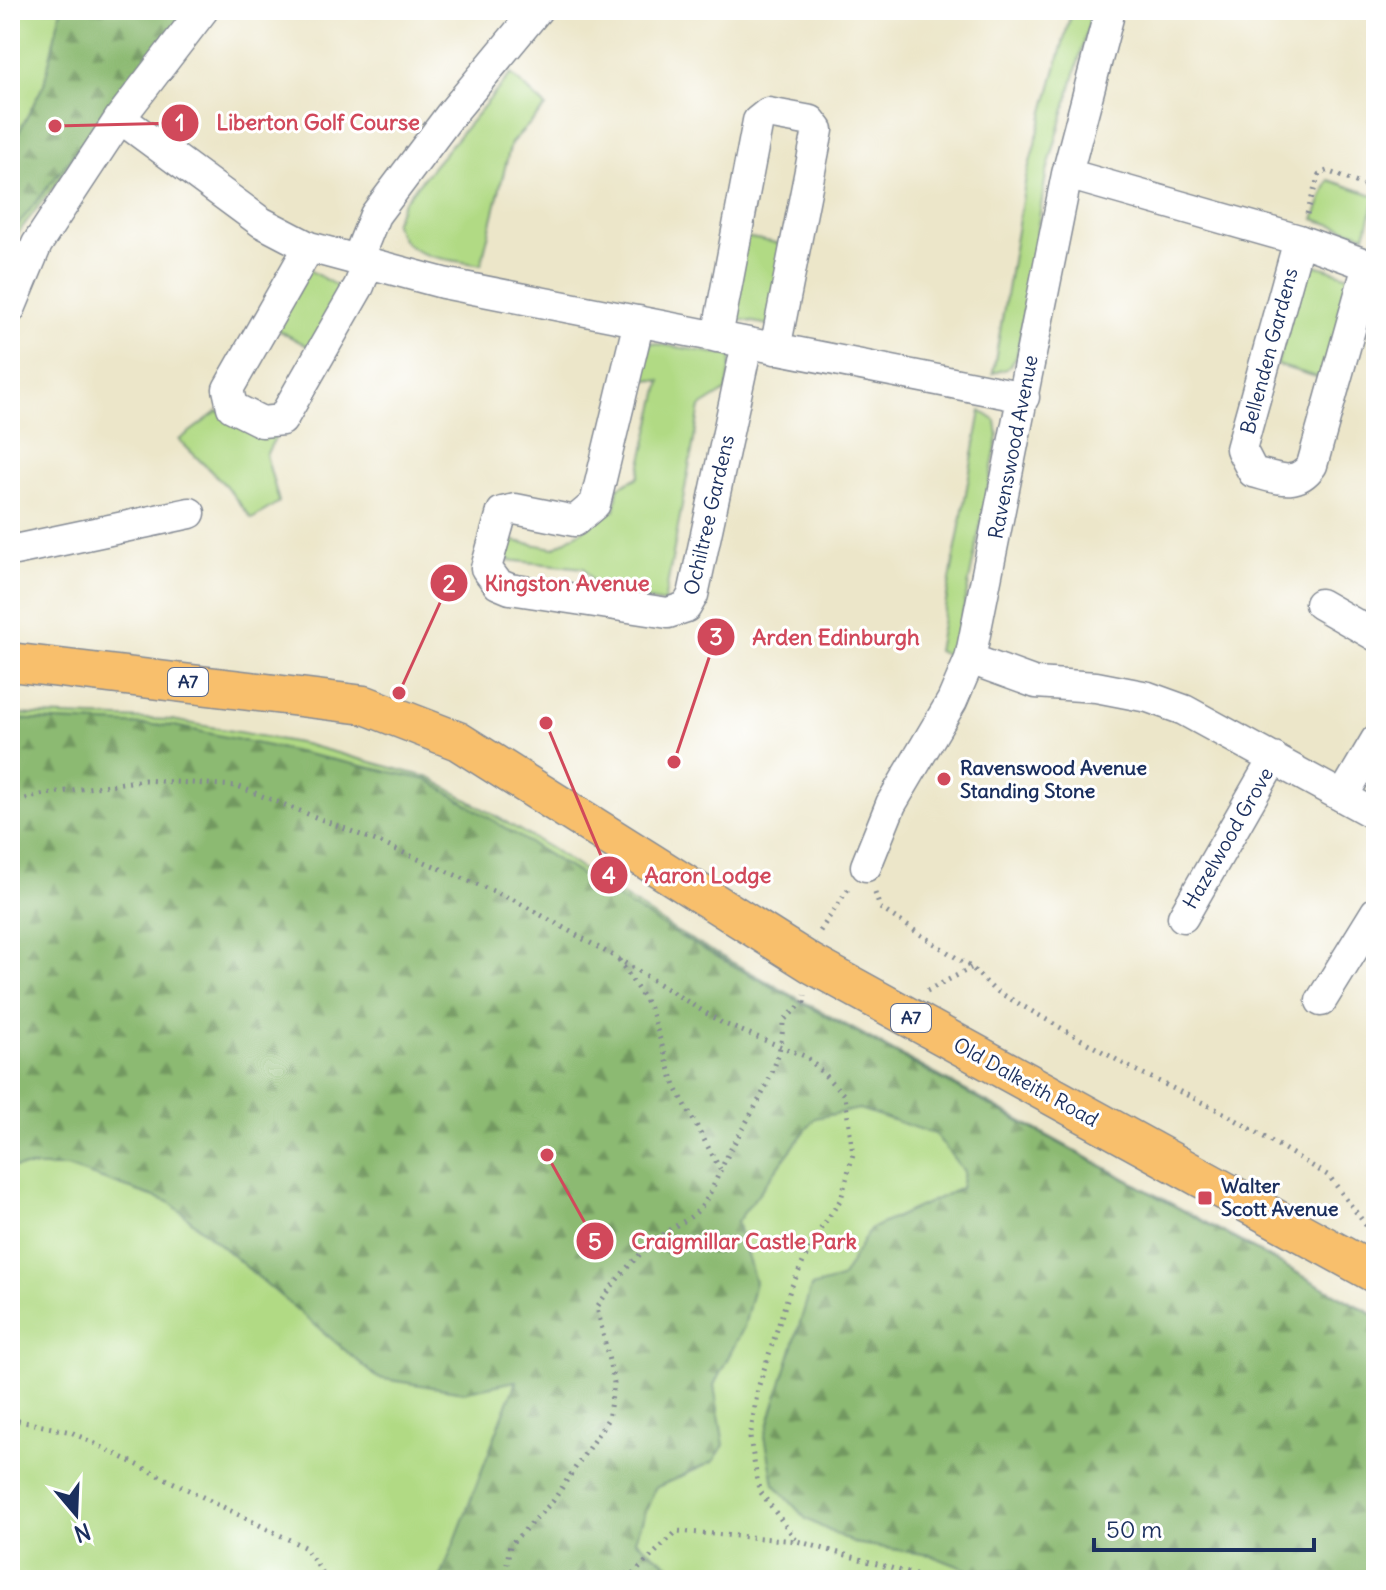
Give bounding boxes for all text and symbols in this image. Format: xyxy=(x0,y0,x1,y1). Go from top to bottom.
callout: Liberton Golf Course xyxy=(160,100,436,146)
text: 1 xyxy=(175,107,185,137)
text: Liberton Golf Course xyxy=(216,108,420,136)
street label: Bellenden Gardens xyxy=(1234,265,1303,437)
street label: Ravenswood Avenue xyxy=(982,353,1043,541)
street label: Ochiltree Gardens xyxy=(678,432,739,597)
callout: Kingston Avenue xyxy=(429,560,666,606)
text: 2 xyxy=(442,568,456,598)
text: Kingston Avenue xyxy=(484,569,650,597)
callout: Arden Edinburgh xyxy=(696,614,936,660)
text: 3 xyxy=(709,621,723,651)
text: Arden Edinburgh xyxy=(752,623,920,651)
road number: A7 xyxy=(168,668,208,696)
place label: Ravenswood Avenue Standing Stone xyxy=(960,755,1147,803)
street label: Hazelwood Grove xyxy=(1177,763,1278,913)
marker: Ravenswood Avenue Standing Stone xyxy=(935,770,953,788)
callout: Aaron Lodge xyxy=(589,852,788,898)
text: 4 xyxy=(602,860,616,890)
text: Aaron Lodge xyxy=(645,861,772,889)
road number: A7 xyxy=(891,1004,931,1032)
street label: Old Dalkeith Road xyxy=(949,1031,1103,1132)
place label: Walter Scott Avenue xyxy=(1221,1173,1339,1221)
marker: Walter Scott Avenue xyxy=(1196,1189,1214,1207)
callout: Craigmillar Castle Park xyxy=(575,1218,873,1264)
text: 5 xyxy=(588,1226,602,1256)
text: Craigmillar Castle Park xyxy=(631,1227,857,1255)
north arrow xyxy=(36,1474,116,1554)
scale bar xyxy=(1094,1502,1314,1552)
text: 50 m xyxy=(1106,1514,1162,1544)
text: N xyxy=(71,1517,94,1549)

